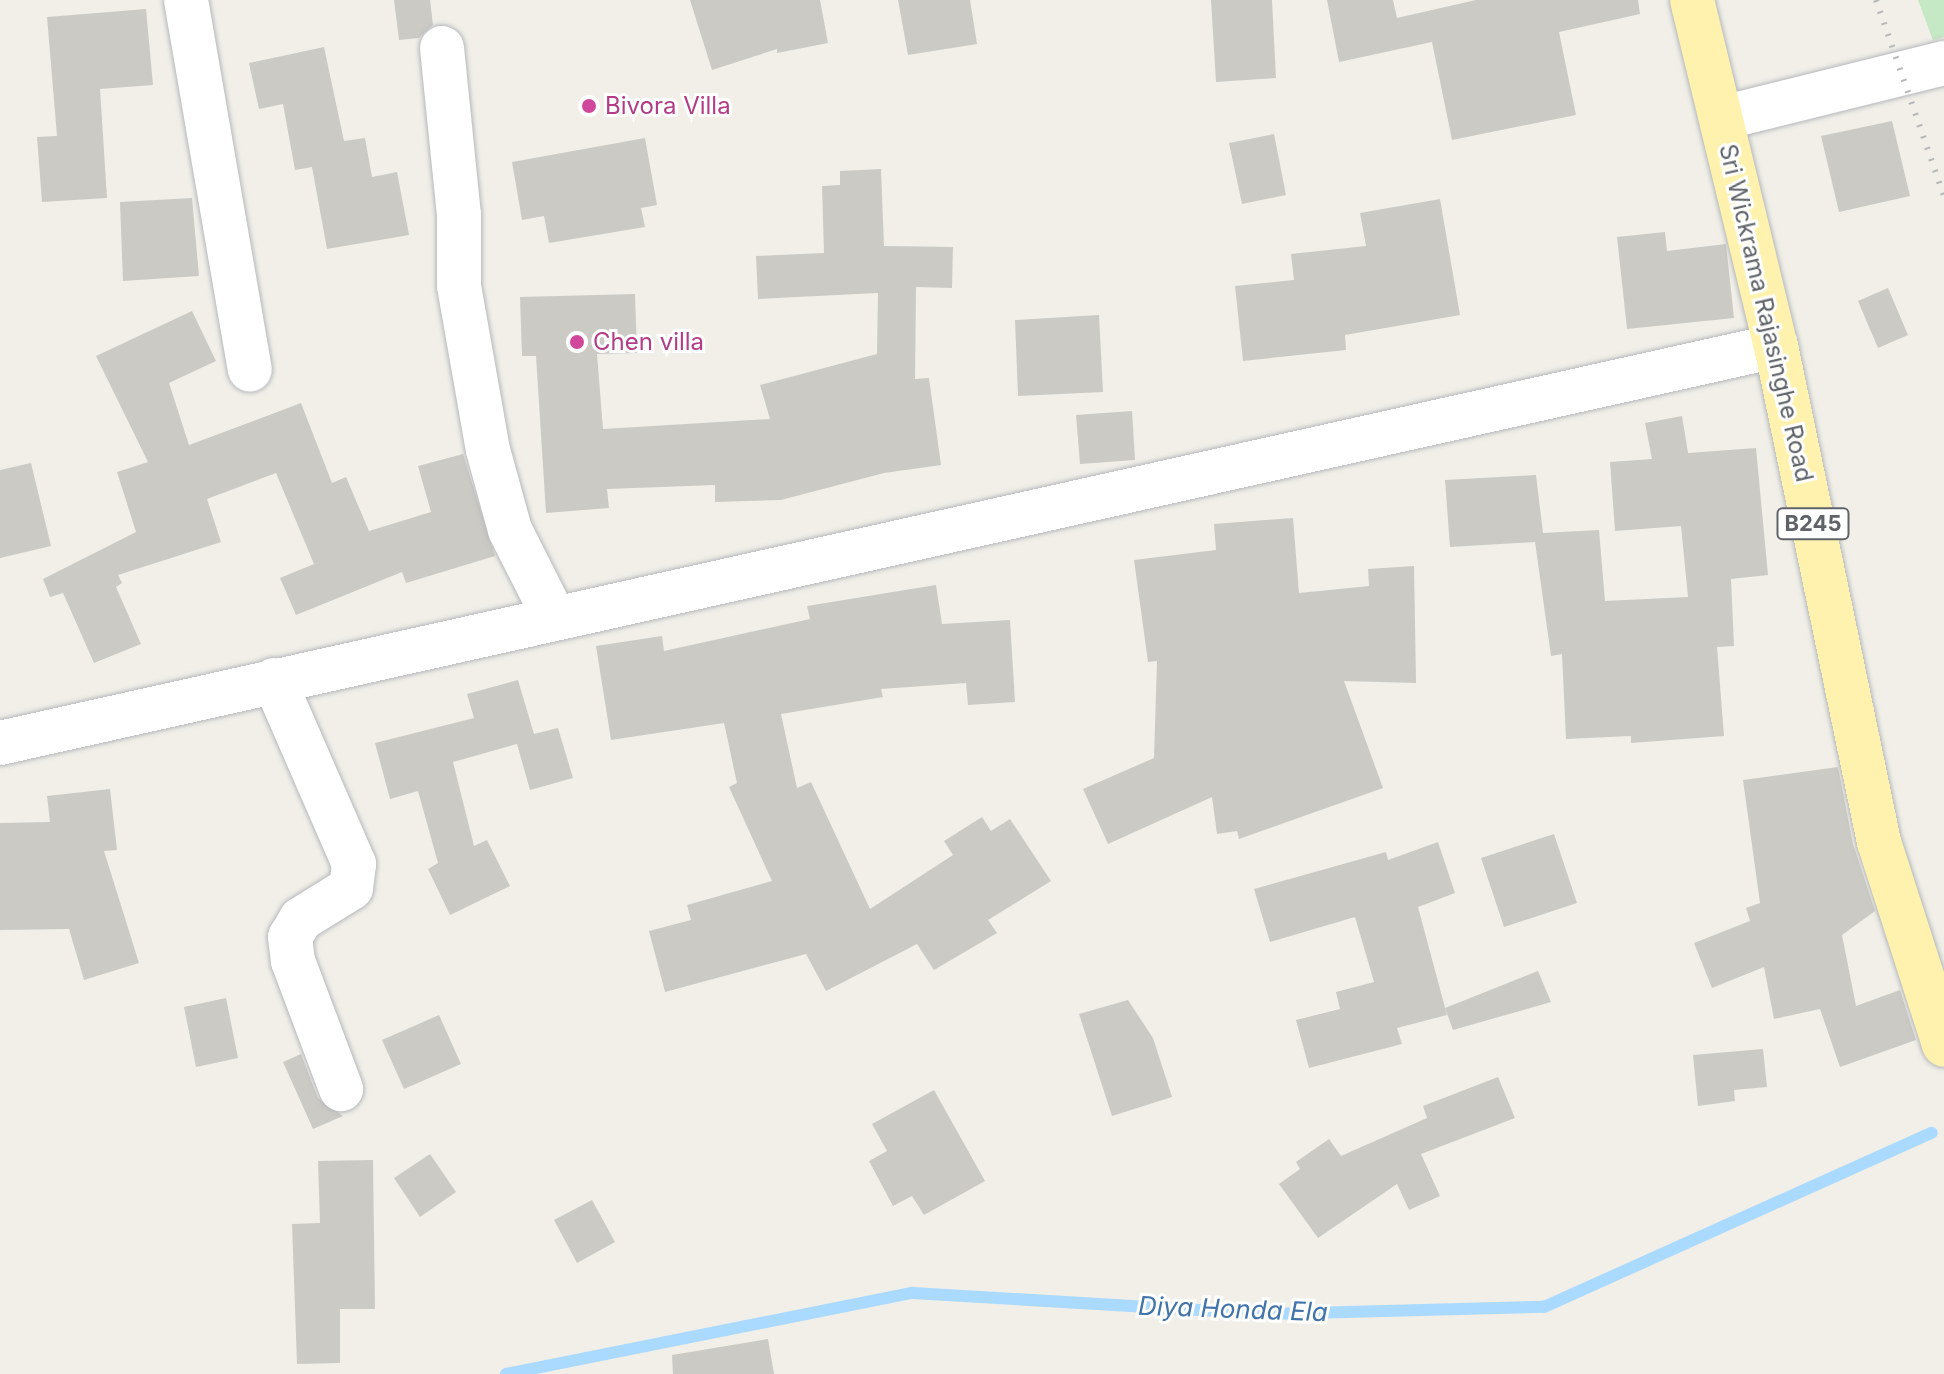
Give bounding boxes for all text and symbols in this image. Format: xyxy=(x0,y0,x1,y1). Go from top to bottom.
place label: Bivora Villa xyxy=(605,92,731,120)
marker: Bivora Villa xyxy=(580,97,598,115)
street label: Sri Wickrama Rajasinghe Road xyxy=(1713,141,1819,485)
place label: Chen villa xyxy=(593,328,704,356)
marker: Chen villa xyxy=(568,333,586,351)
road number: B245 xyxy=(1775,506,1851,542)
water label: Diya Honda Ela xyxy=(1138,1290,1328,1328)

